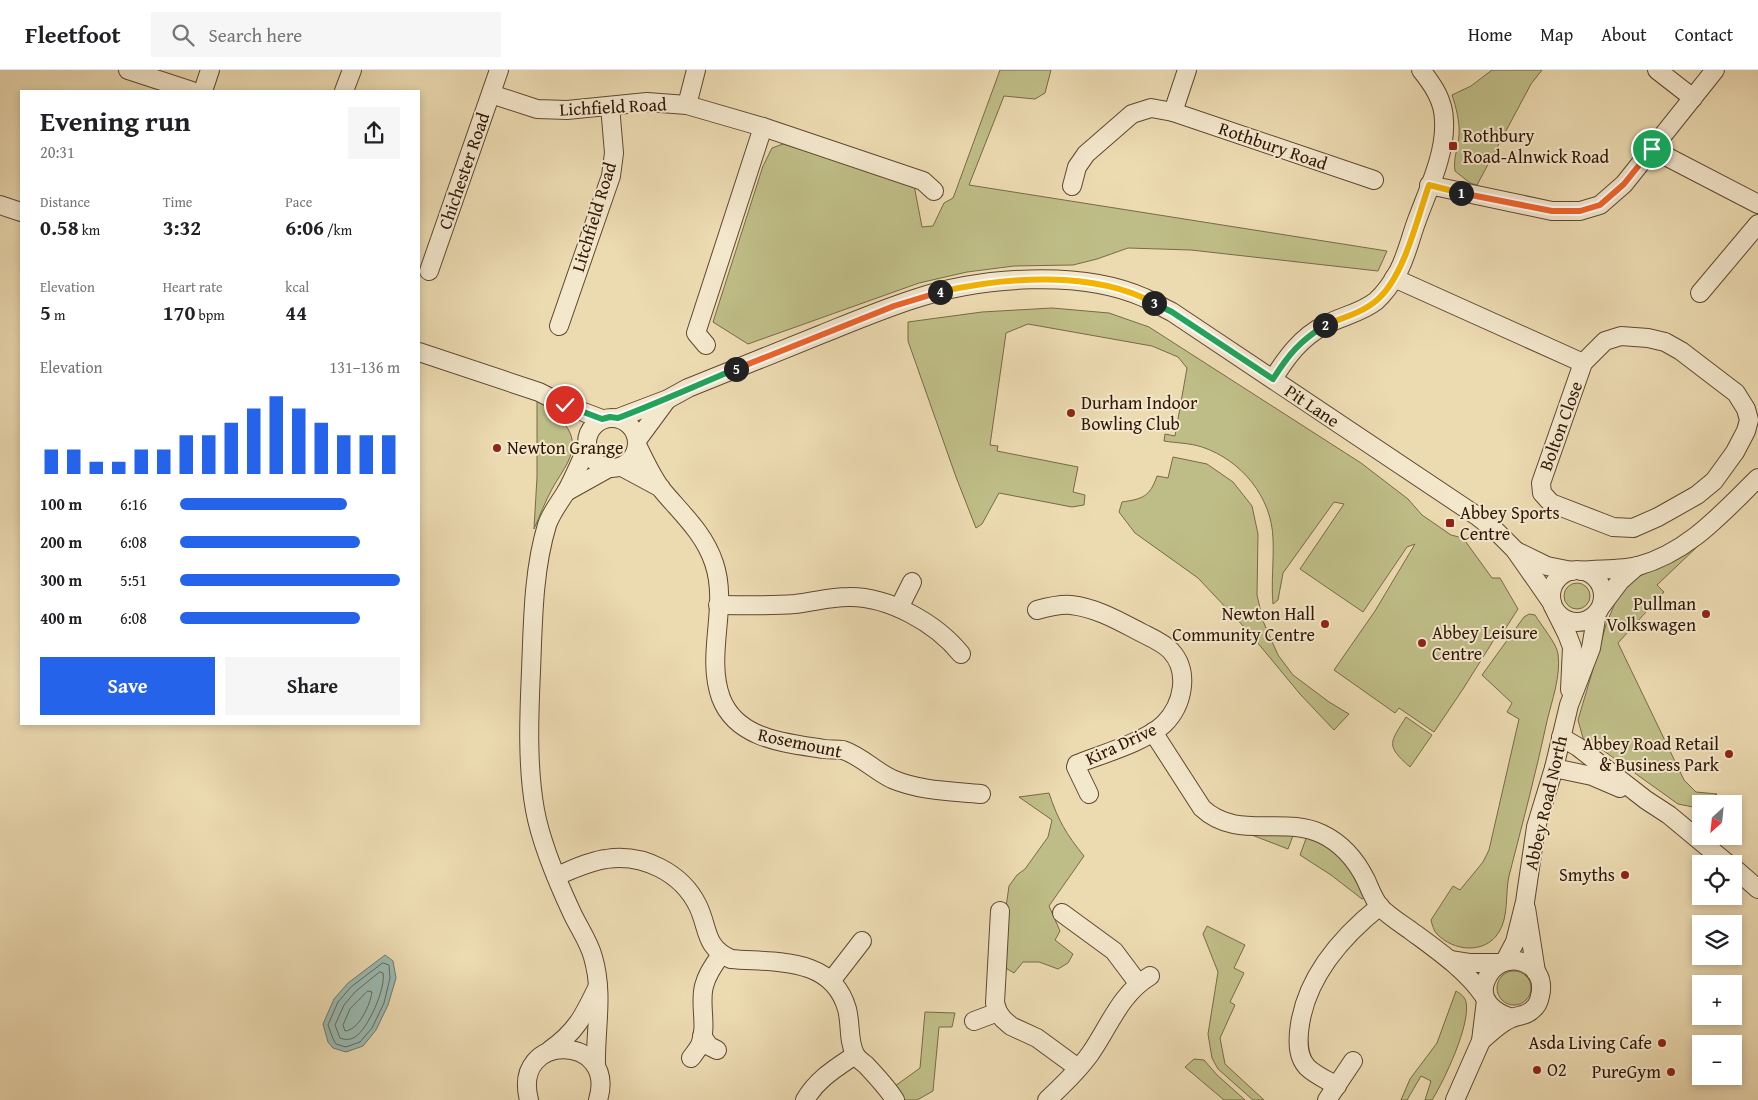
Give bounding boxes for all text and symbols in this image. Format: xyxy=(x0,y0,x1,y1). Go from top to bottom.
search box xyxy=(151,12,501,57)
text: Fleetfoot xyxy=(25,17,121,52)
icon: search xyxy=(169,21,197,49)
text: Search here xyxy=(209,21,302,49)
text: Home xyxy=(1468,21,1512,48)
text: Map xyxy=(1540,21,1573,48)
text: About xyxy=(1601,21,1647,48)
text: Contact xyxy=(1675,21,1733,48)
street label: Lichfield Road xyxy=(559,90,668,123)
text: Evening run xyxy=(40,100,191,141)
button: share xyxy=(348,107,400,159)
street label: Chichester Road xyxy=(431,108,496,233)
street label: Rothbury Road xyxy=(1215,114,1331,177)
place label: Rothbury Road-Alnwick Road xyxy=(1463,122,1610,170)
pin xyxy=(1631,128,1673,170)
icon: arrive xyxy=(1638,135,1666,163)
text: 20:31 xyxy=(40,140,75,164)
marker: Rothbury Road-Alnwick Road xyxy=(1447,140,1459,152)
street label: Litchfield Road xyxy=(564,158,623,275)
pin: 1 xyxy=(1448,180,1474,206)
text: 1 xyxy=(1458,183,1465,203)
text: Distance xyxy=(40,192,90,212)
text: Time xyxy=(163,192,192,212)
text: Pace xyxy=(285,192,312,212)
text: 0.58 xyxy=(40,212,79,243)
text: 3:32 xyxy=(163,212,201,243)
text: 6:06 xyxy=(285,212,324,243)
text: km xyxy=(79,220,100,240)
text: /km xyxy=(324,220,352,240)
text: Elevation xyxy=(40,277,95,297)
text: Heart rate xyxy=(163,277,223,297)
text: kcal xyxy=(285,277,309,297)
pin: 4 xyxy=(928,280,952,304)
text: 4 xyxy=(937,282,944,302)
pin: 3 xyxy=(1142,290,1166,316)
text: 3 xyxy=(1151,293,1158,313)
text: 5 xyxy=(40,297,51,328)
text: 170 xyxy=(163,297,195,328)
text: 44 xyxy=(285,297,307,328)
text: m xyxy=(51,305,65,325)
text: bpm xyxy=(195,305,225,325)
pin: 2 xyxy=(1312,312,1338,338)
text: 2 xyxy=(1322,315,1329,335)
text: Elevation xyxy=(40,355,103,379)
text: 131–136 m xyxy=(330,355,400,379)
pin: 5 xyxy=(724,356,748,382)
text: 5 xyxy=(733,359,740,379)
street label: Pit Lane xyxy=(1279,377,1345,434)
street label: Bolton Close xyxy=(1532,377,1589,474)
pin xyxy=(544,384,586,426)
place label: Durham Indoor Bowling Club xyxy=(1081,389,1198,437)
icon: check xyxy=(551,391,579,419)
marker: Durham Indoor Bowling Club xyxy=(1065,407,1077,419)
place label: Newton Grange xyxy=(507,434,623,461)
marker: Newton Grange xyxy=(491,442,503,454)
text: 100 m xyxy=(40,492,82,516)
text: 6:16 xyxy=(120,492,147,516)
place label: Abbey Sports Centre xyxy=(1460,499,1560,547)
marker: Abbey Sports Centre xyxy=(1444,517,1456,529)
text: 200 m xyxy=(40,530,82,554)
text: 6:08 xyxy=(120,530,147,554)
text: 300 m xyxy=(40,568,82,592)
text: 5:51 xyxy=(120,568,147,592)
place label: Pullman Volkswagen xyxy=(1606,590,1696,638)
place label: Newton Hall Community Centre xyxy=(1172,600,1315,648)
text: 400 m xyxy=(40,606,82,630)
text: 6:08 xyxy=(120,606,147,630)
marker: Pullman Volkswagen xyxy=(1700,608,1712,620)
marker: Newton Hall Community Centre xyxy=(1319,618,1331,630)
place label: Abbey Leisure Centre xyxy=(1432,619,1538,667)
marker: Abbey Leisure Centre xyxy=(1416,637,1428,649)
button: Save xyxy=(40,657,215,715)
button: Share xyxy=(225,657,400,715)
street label: Kira Drive xyxy=(1081,715,1161,772)
street label: Rosemount xyxy=(756,720,845,765)
place label: Abbey Road Retail & Business Park xyxy=(1583,730,1720,778)
street label: Abbey Road North xyxy=(1517,733,1574,873)
marker: Abbey Road Retail & Business Park xyxy=(1723,748,1735,760)
north arrow xyxy=(1692,795,1742,845)
map controls xyxy=(1692,795,1742,1085)
button: locate xyxy=(1692,855,1742,905)
place label: Smyths xyxy=(1559,861,1615,888)
marker: Smyths xyxy=(1619,869,1631,881)
button: layers xyxy=(1692,915,1742,965)
button: + xyxy=(1692,975,1742,1025)
place label: Asda Living Cafe xyxy=(1528,1029,1652,1056)
button: − xyxy=(1692,1035,1742,1085)
marker: Asda Living Cafe xyxy=(1656,1037,1668,1049)
place label: O2 xyxy=(1547,1056,1567,1083)
place label: PureGym xyxy=(1592,1058,1661,1085)
marker: O2 xyxy=(1531,1064,1543,1076)
marker: PureGym xyxy=(1665,1066,1677,1078)

